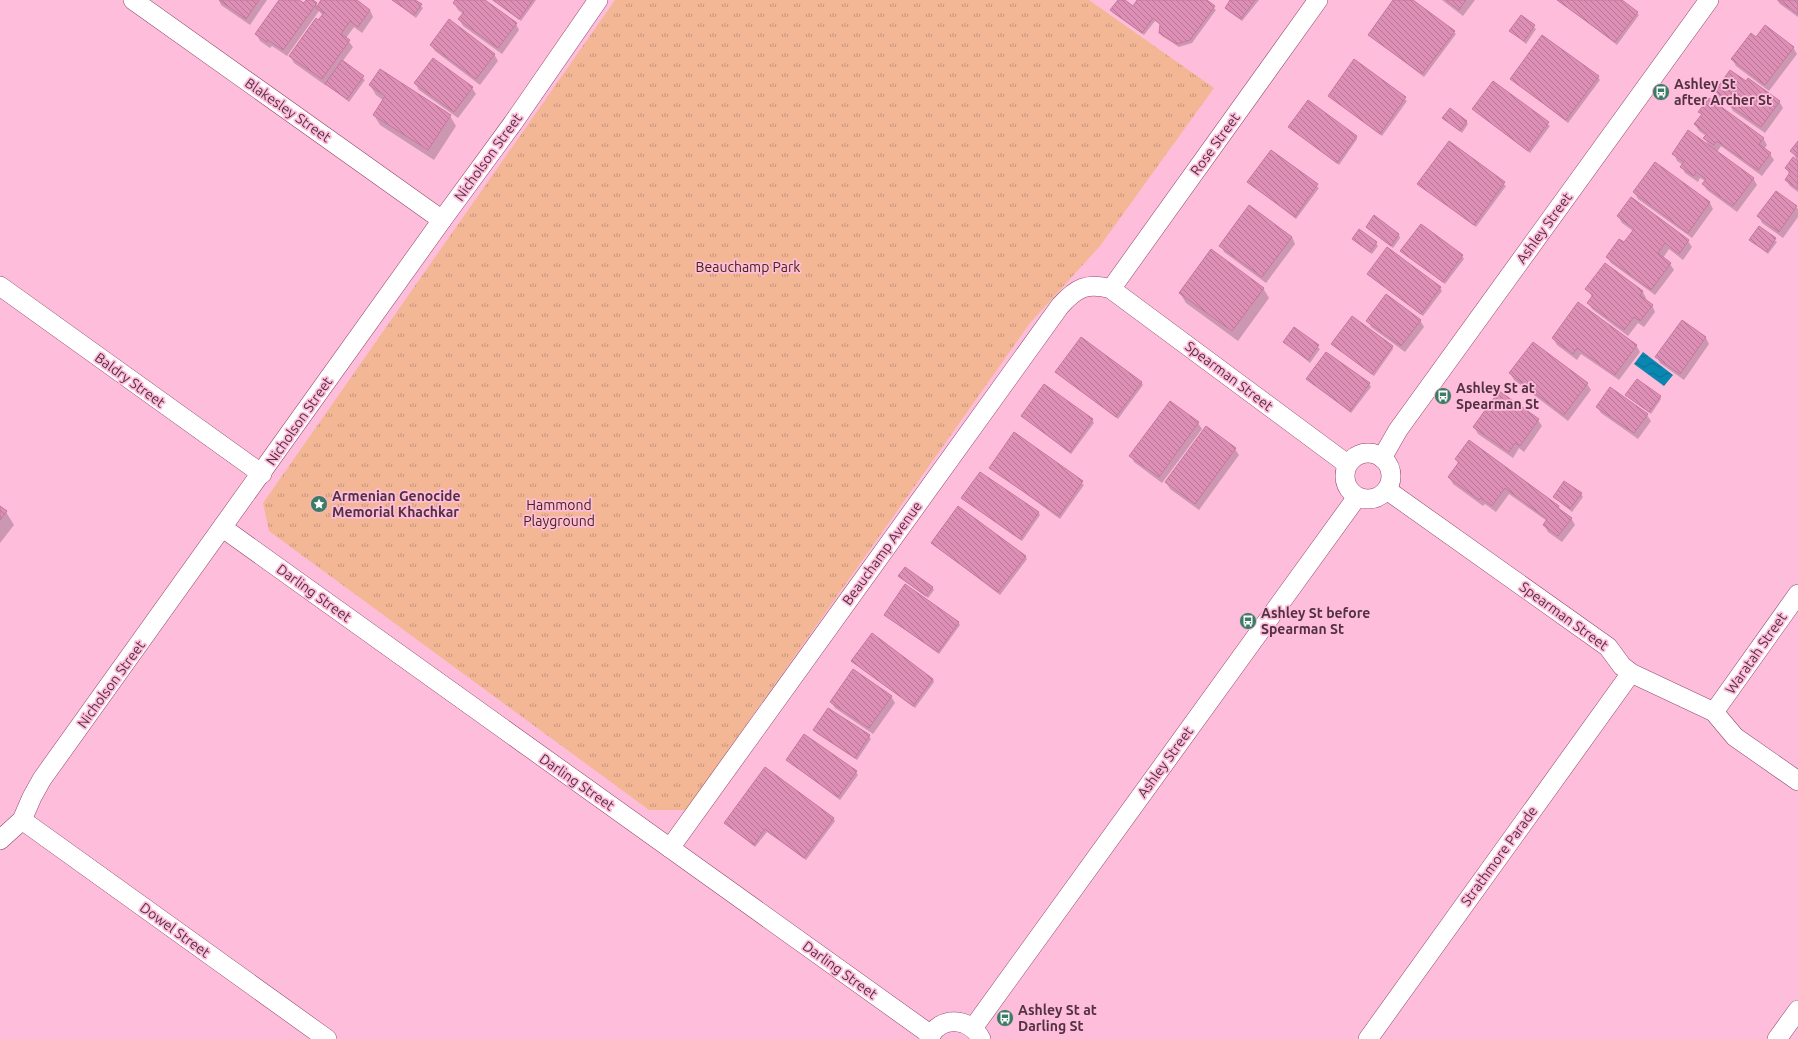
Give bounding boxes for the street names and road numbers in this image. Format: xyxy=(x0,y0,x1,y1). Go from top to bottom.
street label: Blakesley Street xyxy=(242,75,334,146)
street label: Rose Street xyxy=(1187,109,1243,178)
street label: Nicholson Street xyxy=(451,110,525,204)
street label: Ashley Street xyxy=(1513,189,1575,267)
street label: Spearman Street xyxy=(1182,338,1276,414)
street label: Baldry Street xyxy=(92,349,169,411)
street label: Nicholson Street xyxy=(263,373,336,468)
street label: Beauchamp Avenue xyxy=(839,498,925,608)
street label: Darling Street xyxy=(274,561,355,626)
street label: Spearman Street xyxy=(1517,579,1612,654)
street label: Waratah Street xyxy=(1722,609,1790,697)
street label: Nicholson Street xyxy=(74,637,148,731)
street label: Ashley Street xyxy=(1134,723,1196,801)
street label: Darling Street xyxy=(536,750,618,814)
street label: Strathmore Parade xyxy=(1458,803,1540,909)
street label: Dowel Street xyxy=(137,899,214,961)
street label: Darling Street xyxy=(800,938,881,1003)

